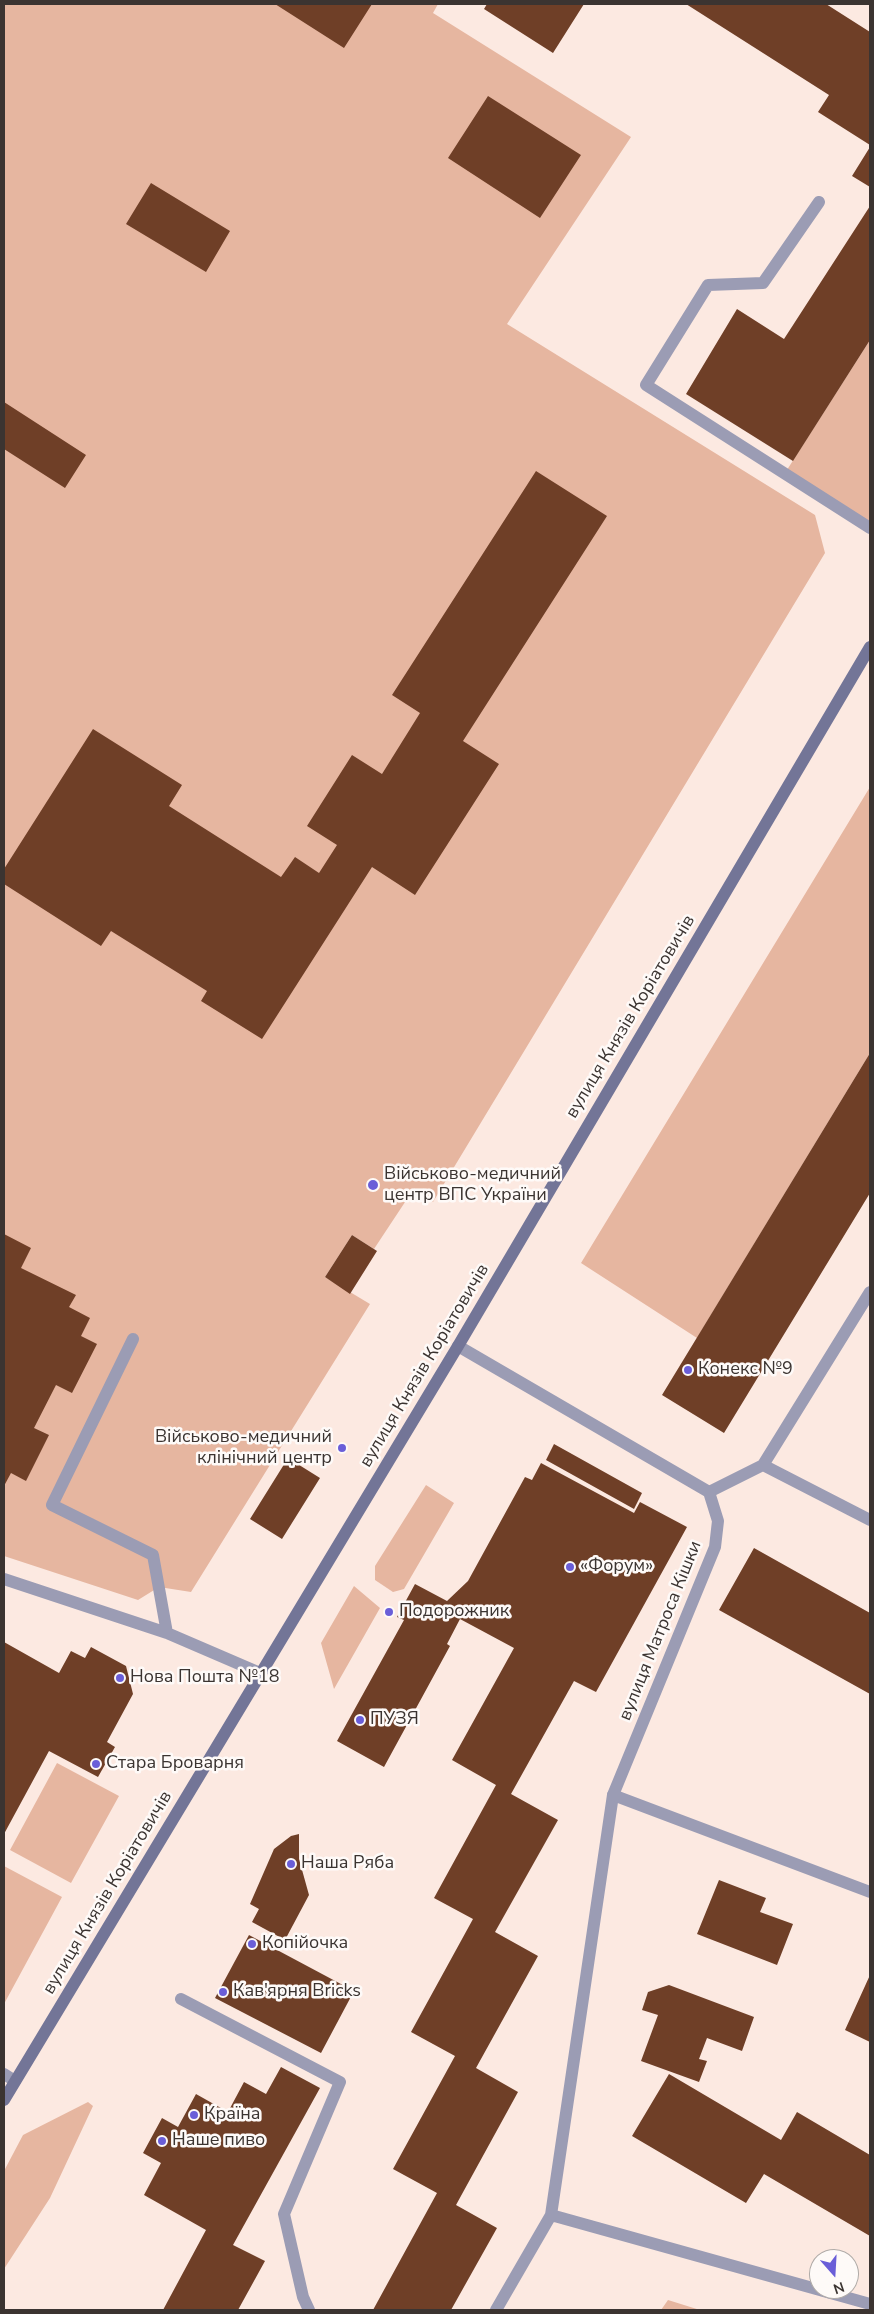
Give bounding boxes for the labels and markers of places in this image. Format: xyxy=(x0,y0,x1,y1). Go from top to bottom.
place label: Військово-медичний центр ВПС України xyxy=(384,1164,561,1206)
marker: Військово-медичний центр ВПС України xyxy=(366,1178,380,1192)
place label: Конекс №9 xyxy=(698,1359,793,1381)
marker: Конекс №9 xyxy=(682,1364,694,1376)
place label: Військово-медичний клінічний центр xyxy=(155,1427,332,1470)
marker: Військово-медичний клінічний центр xyxy=(336,1442,348,1454)
place label: «Форум» xyxy=(580,1556,653,1578)
marker: «Форум» xyxy=(564,1561,576,1573)
place label: Подорожник xyxy=(399,1601,509,1623)
marker: Подорожник xyxy=(383,1606,395,1618)
place label: Нова Пошта №18 xyxy=(130,1667,280,1689)
marker: Нова Пошта №18 xyxy=(114,1672,126,1684)
place label: ПУЗЯ xyxy=(370,1709,419,1731)
marker: ПУЗЯ xyxy=(354,1714,366,1726)
place label: Стара Броварня xyxy=(106,1753,244,1775)
marker: Стара Броварня xyxy=(90,1758,102,1770)
place label: Наша Ряба xyxy=(301,1853,394,1875)
marker: Наша Ряба xyxy=(285,1858,297,1870)
place label: Копійочка xyxy=(262,1933,348,1955)
marker: Копійочка xyxy=(246,1938,258,1950)
place label: Кав'ярня Bricks xyxy=(233,1981,361,2003)
marker: Кав'ярня Bricks xyxy=(217,1986,229,1998)
place label: Країна xyxy=(204,2104,261,2126)
marker: Країна xyxy=(188,2109,200,2121)
place label: Наше пиво xyxy=(172,2130,265,2152)
marker: Наше пиво xyxy=(156,2135,168,2147)

